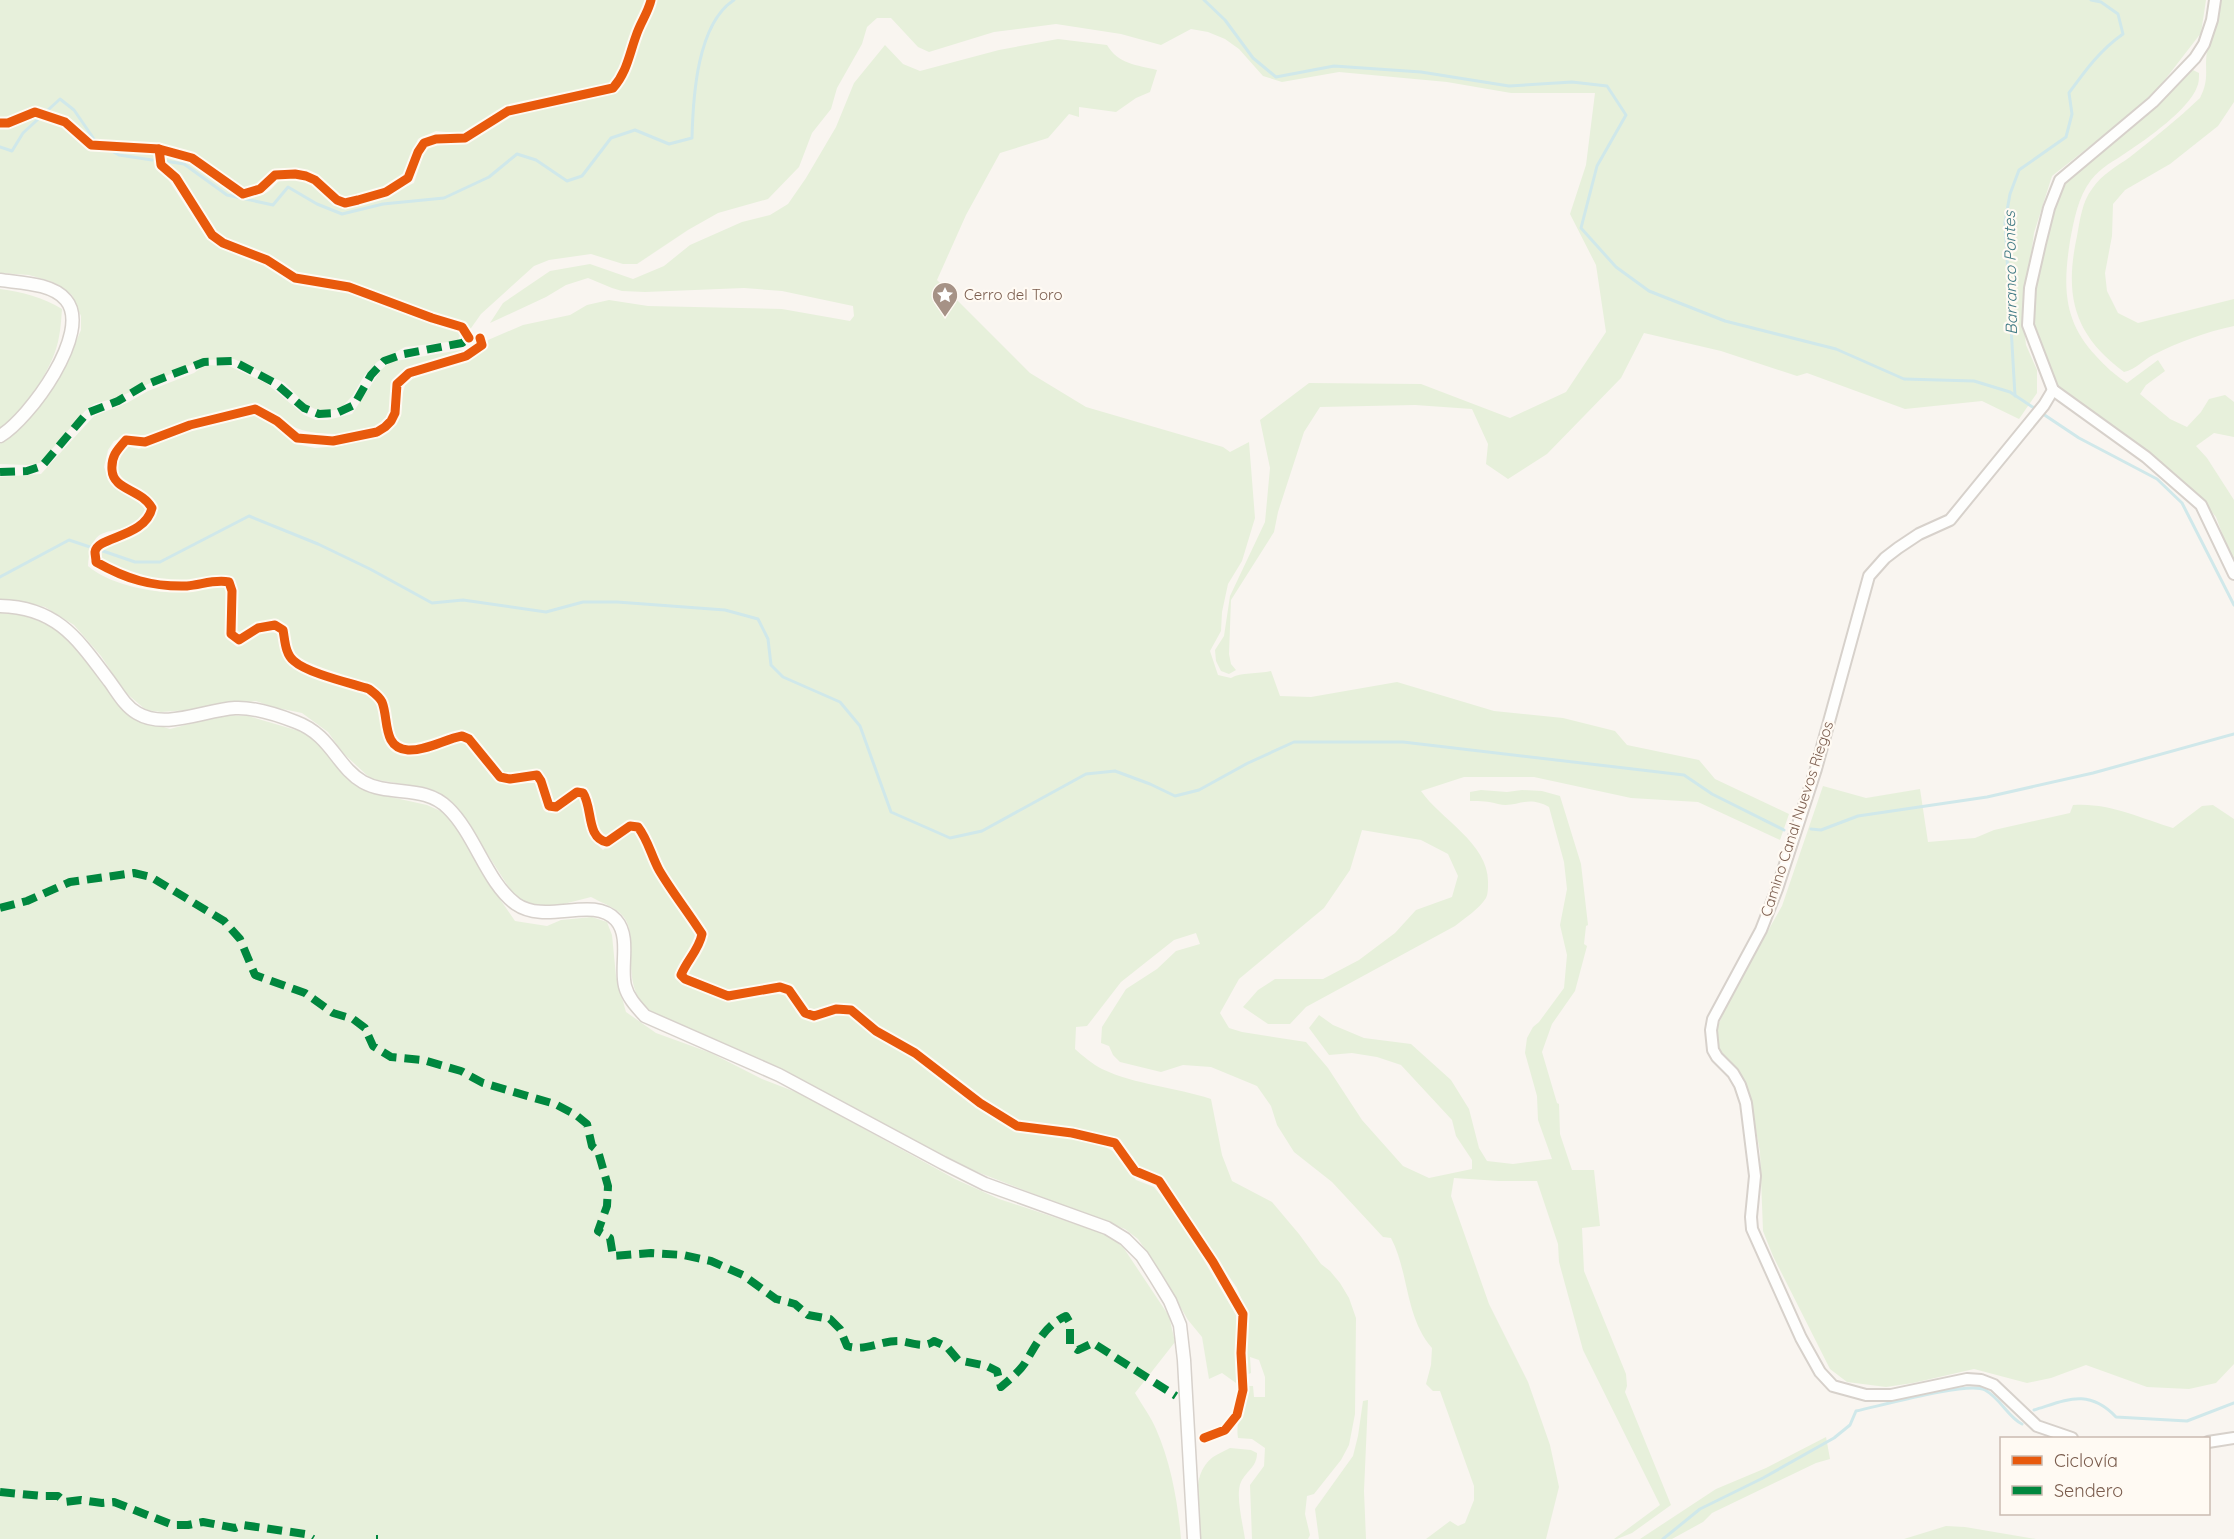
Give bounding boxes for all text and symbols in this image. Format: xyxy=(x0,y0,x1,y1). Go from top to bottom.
water label: Barranco Pontes xyxy=(1999,210,2021,335)
place icon: Cerro del Toro xyxy=(930,280,960,318)
place label: Cerro del Toro xyxy=(964,285,1063,304)
street label: Camino Canal Nuevos Riegos xyxy=(1756,719,1837,919)
legend xyxy=(2000,1437,2210,1515)
text: Ciclovía xyxy=(2054,1449,2118,1472)
text: Sendero xyxy=(2054,1479,2123,1502)

